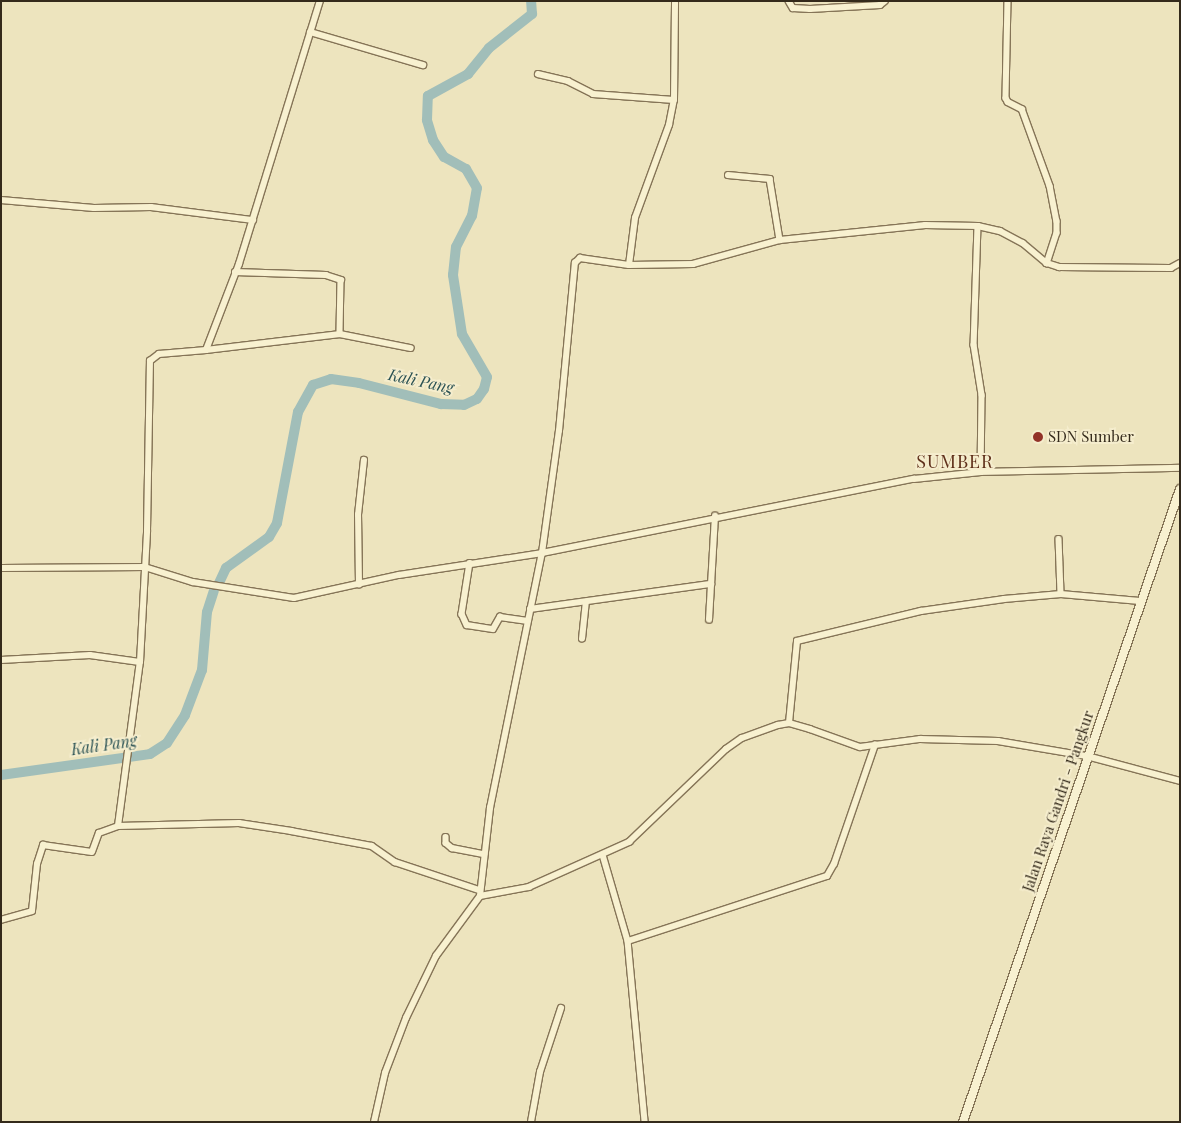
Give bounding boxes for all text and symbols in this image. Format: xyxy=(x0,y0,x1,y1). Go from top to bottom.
water label: Kali Pang xyxy=(387,365,455,397)
place label: SDN Sumber xyxy=(1048,428,1134,446)
marker: SDN Sumber xyxy=(1032,431,1044,443)
district label: SUMBER xyxy=(916,450,994,472)
street label: Jalan Raya Gandri - Pangkur xyxy=(1018,708,1098,894)
water label: Kali Pang xyxy=(70,731,138,759)

